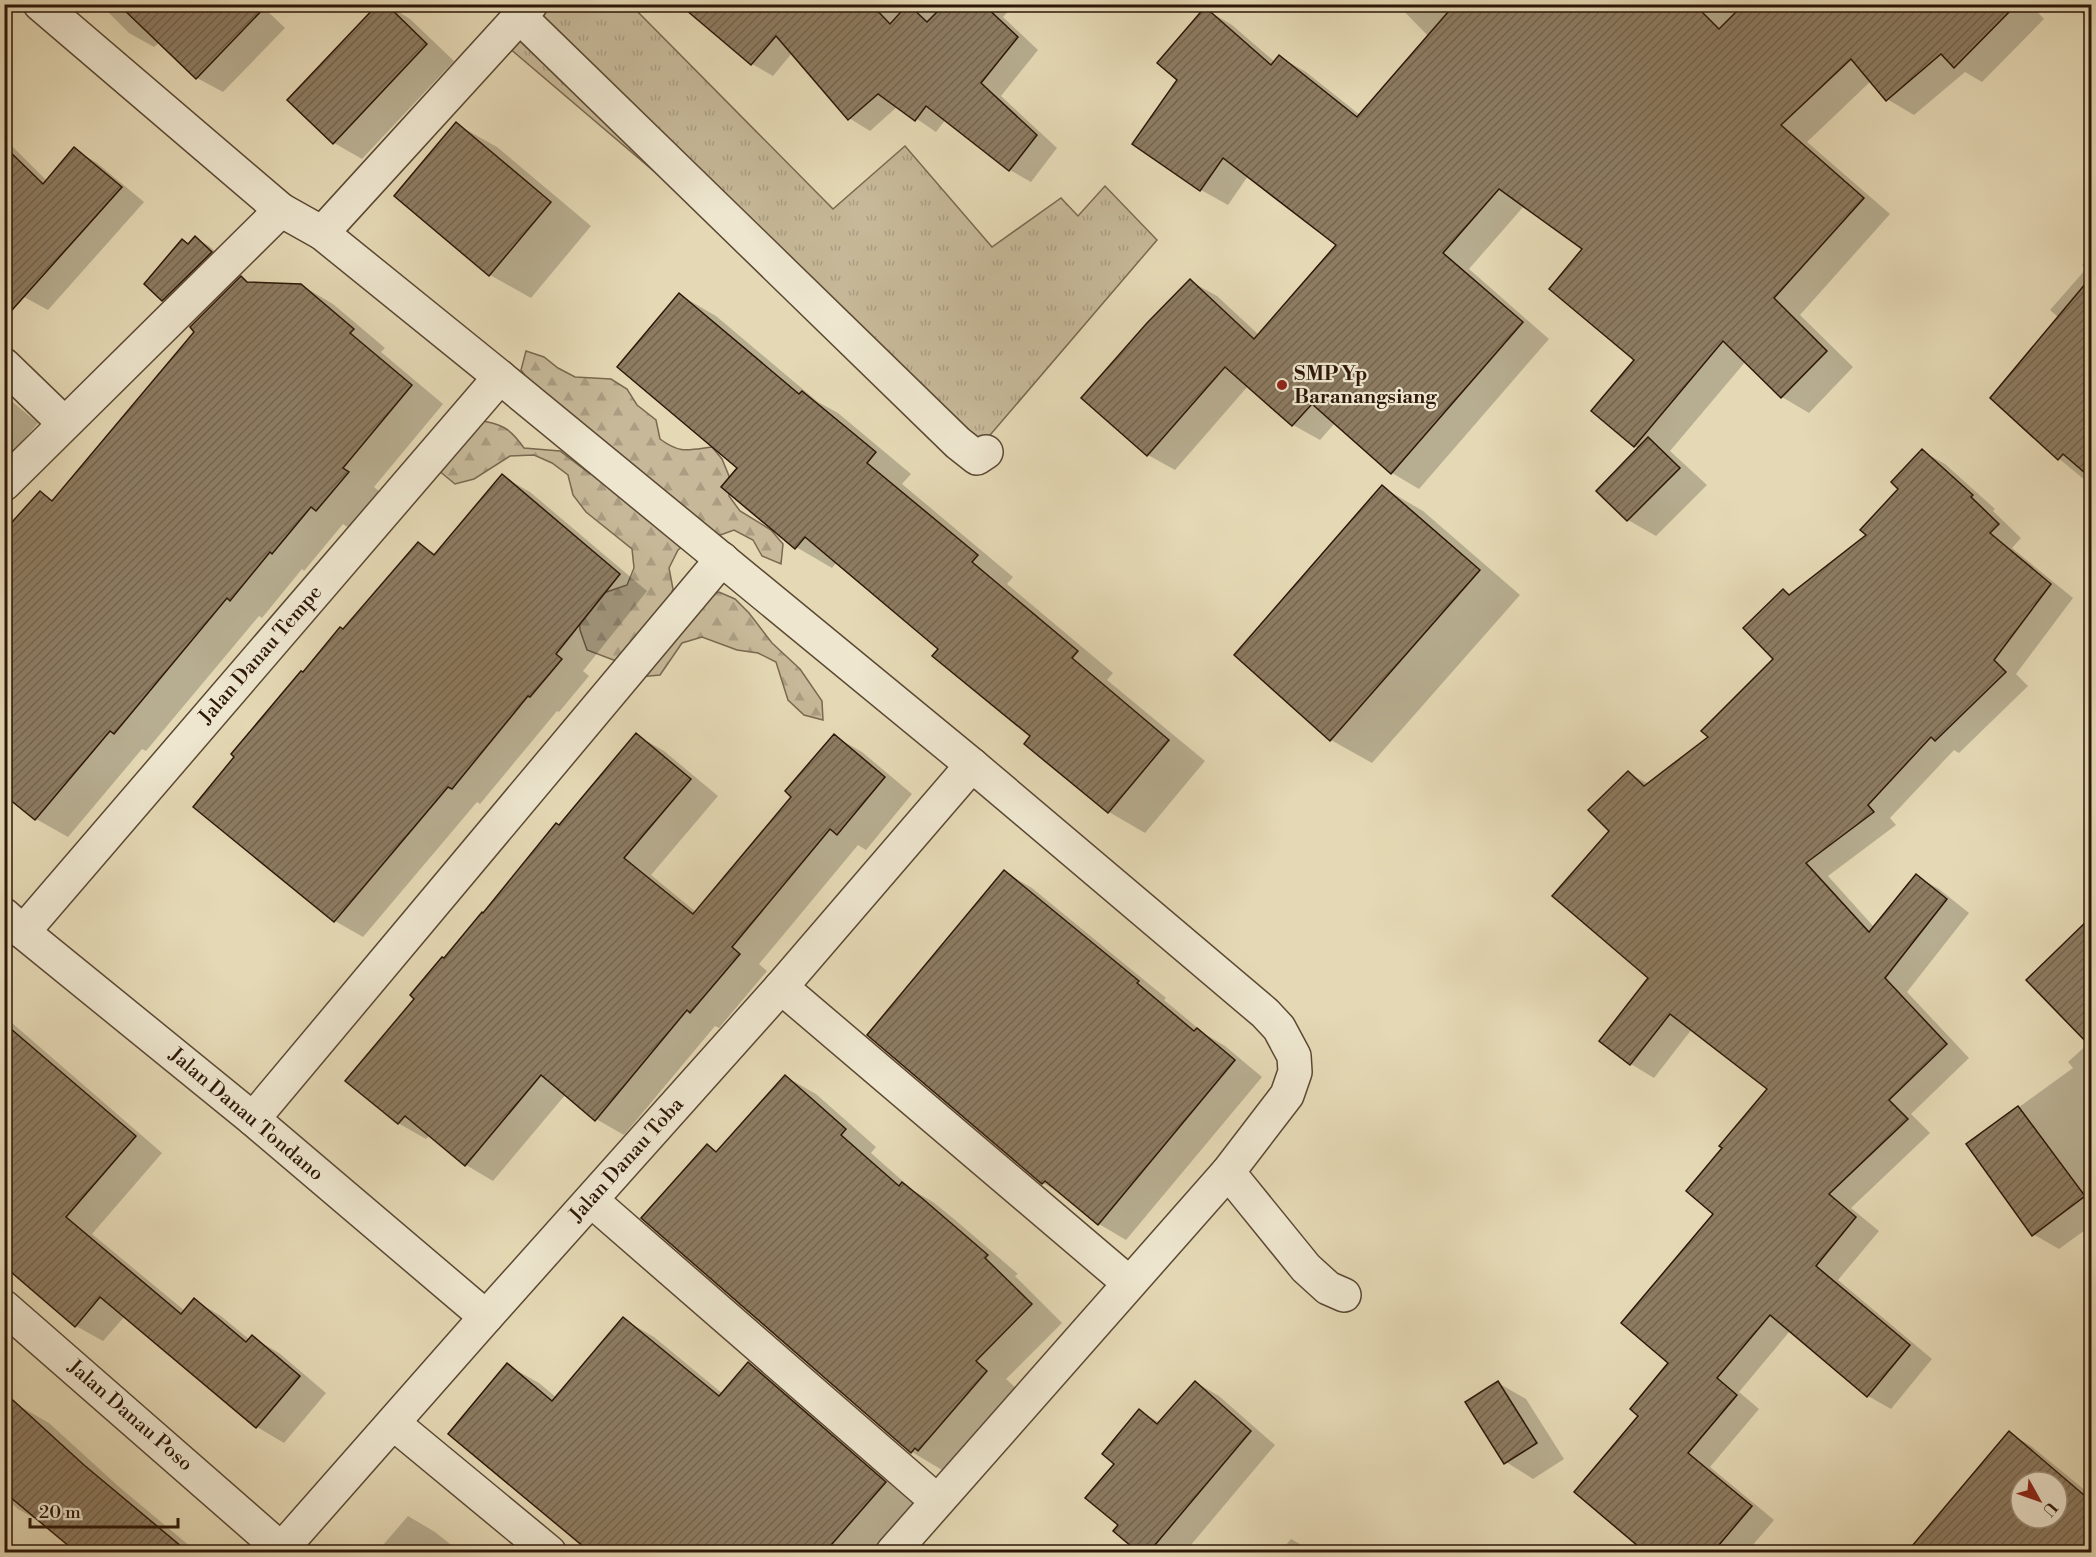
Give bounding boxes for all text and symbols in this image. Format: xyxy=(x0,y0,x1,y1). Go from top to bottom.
place label: SMP Yp Baranangsiang xyxy=(1294,362,1437,410)
marker: SMP Yp Baranangsiang xyxy=(1275,378,1289,392)
street label: Jalan Danau Tempe xyxy=(193,581,328,730)
street label: Jalan Danau Tondano xyxy=(163,1042,328,1187)
street label: Jalan Danau Toba xyxy=(564,1092,690,1228)
street label: Jalan Danau Poso xyxy=(62,1354,198,1477)
north arrow xyxy=(2009,1470,2069,1530)
scale bar xyxy=(30,1491,178,1529)
text: U xyxy=(2038,1498,2061,1521)
text: 20 m xyxy=(39,1501,81,1524)

